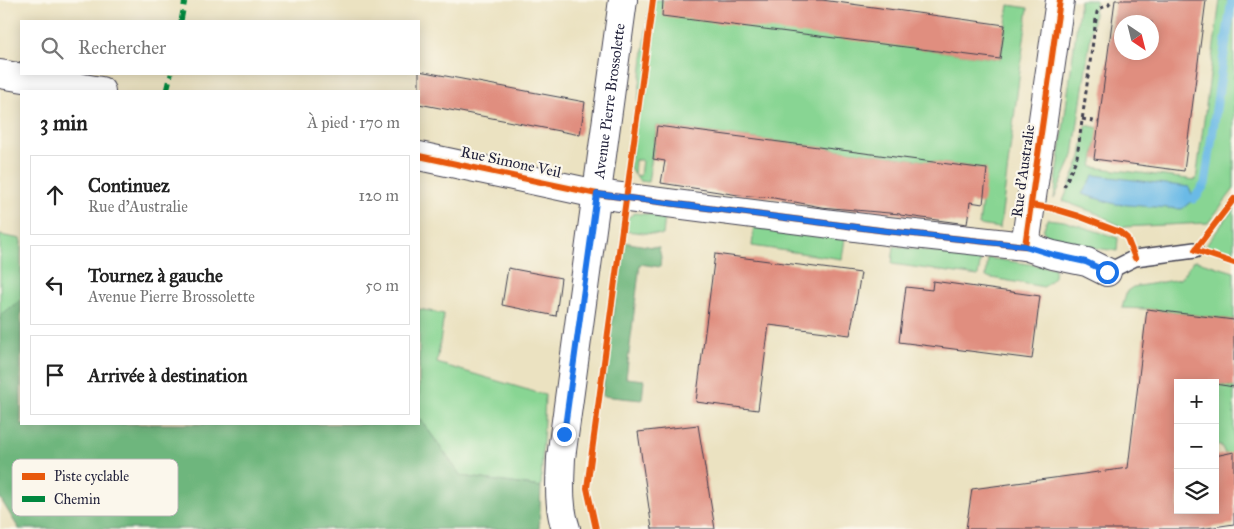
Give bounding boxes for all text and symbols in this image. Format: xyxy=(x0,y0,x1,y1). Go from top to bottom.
north arrow xyxy=(1114,15,1159,60)
search box xyxy=(20,20,420,75)
street label: Avenue Pierre Brossolette xyxy=(590,22,629,181)
icon: search xyxy=(38,34,66,62)
text: Rechercher xyxy=(78,36,166,59)
text: 3 min xyxy=(40,110,88,136)
text: À pied · 170 m xyxy=(307,113,400,132)
street label: Rue d'Australie xyxy=(1008,123,1038,219)
street label: Rue Simone Veil xyxy=(459,143,564,182)
text: Continuez xyxy=(88,174,170,197)
icon: ahead xyxy=(41,181,69,209)
text: 120 m xyxy=(359,186,399,205)
text: Rue d'Australie xyxy=(88,197,188,216)
route start xyxy=(1096,261,1119,284)
text: Tournez à gauche xyxy=(88,264,223,287)
icon: left xyxy=(41,271,69,299)
text: 50 m xyxy=(365,276,399,295)
text: Avenue Pierre Brossolette xyxy=(88,287,255,306)
icon: arrive xyxy=(41,361,69,389)
text: Arrivée à destination xyxy=(88,364,247,387)
map controls xyxy=(1174,379,1219,514)
button: + xyxy=(1174,379,1219,424)
route end xyxy=(553,423,576,446)
button: − xyxy=(1174,424,1219,469)
legend xyxy=(12,459,178,516)
text: Piste cyclable xyxy=(54,468,129,485)
button: layers xyxy=(1174,469,1219,514)
text: Chemin xyxy=(54,491,101,508)

